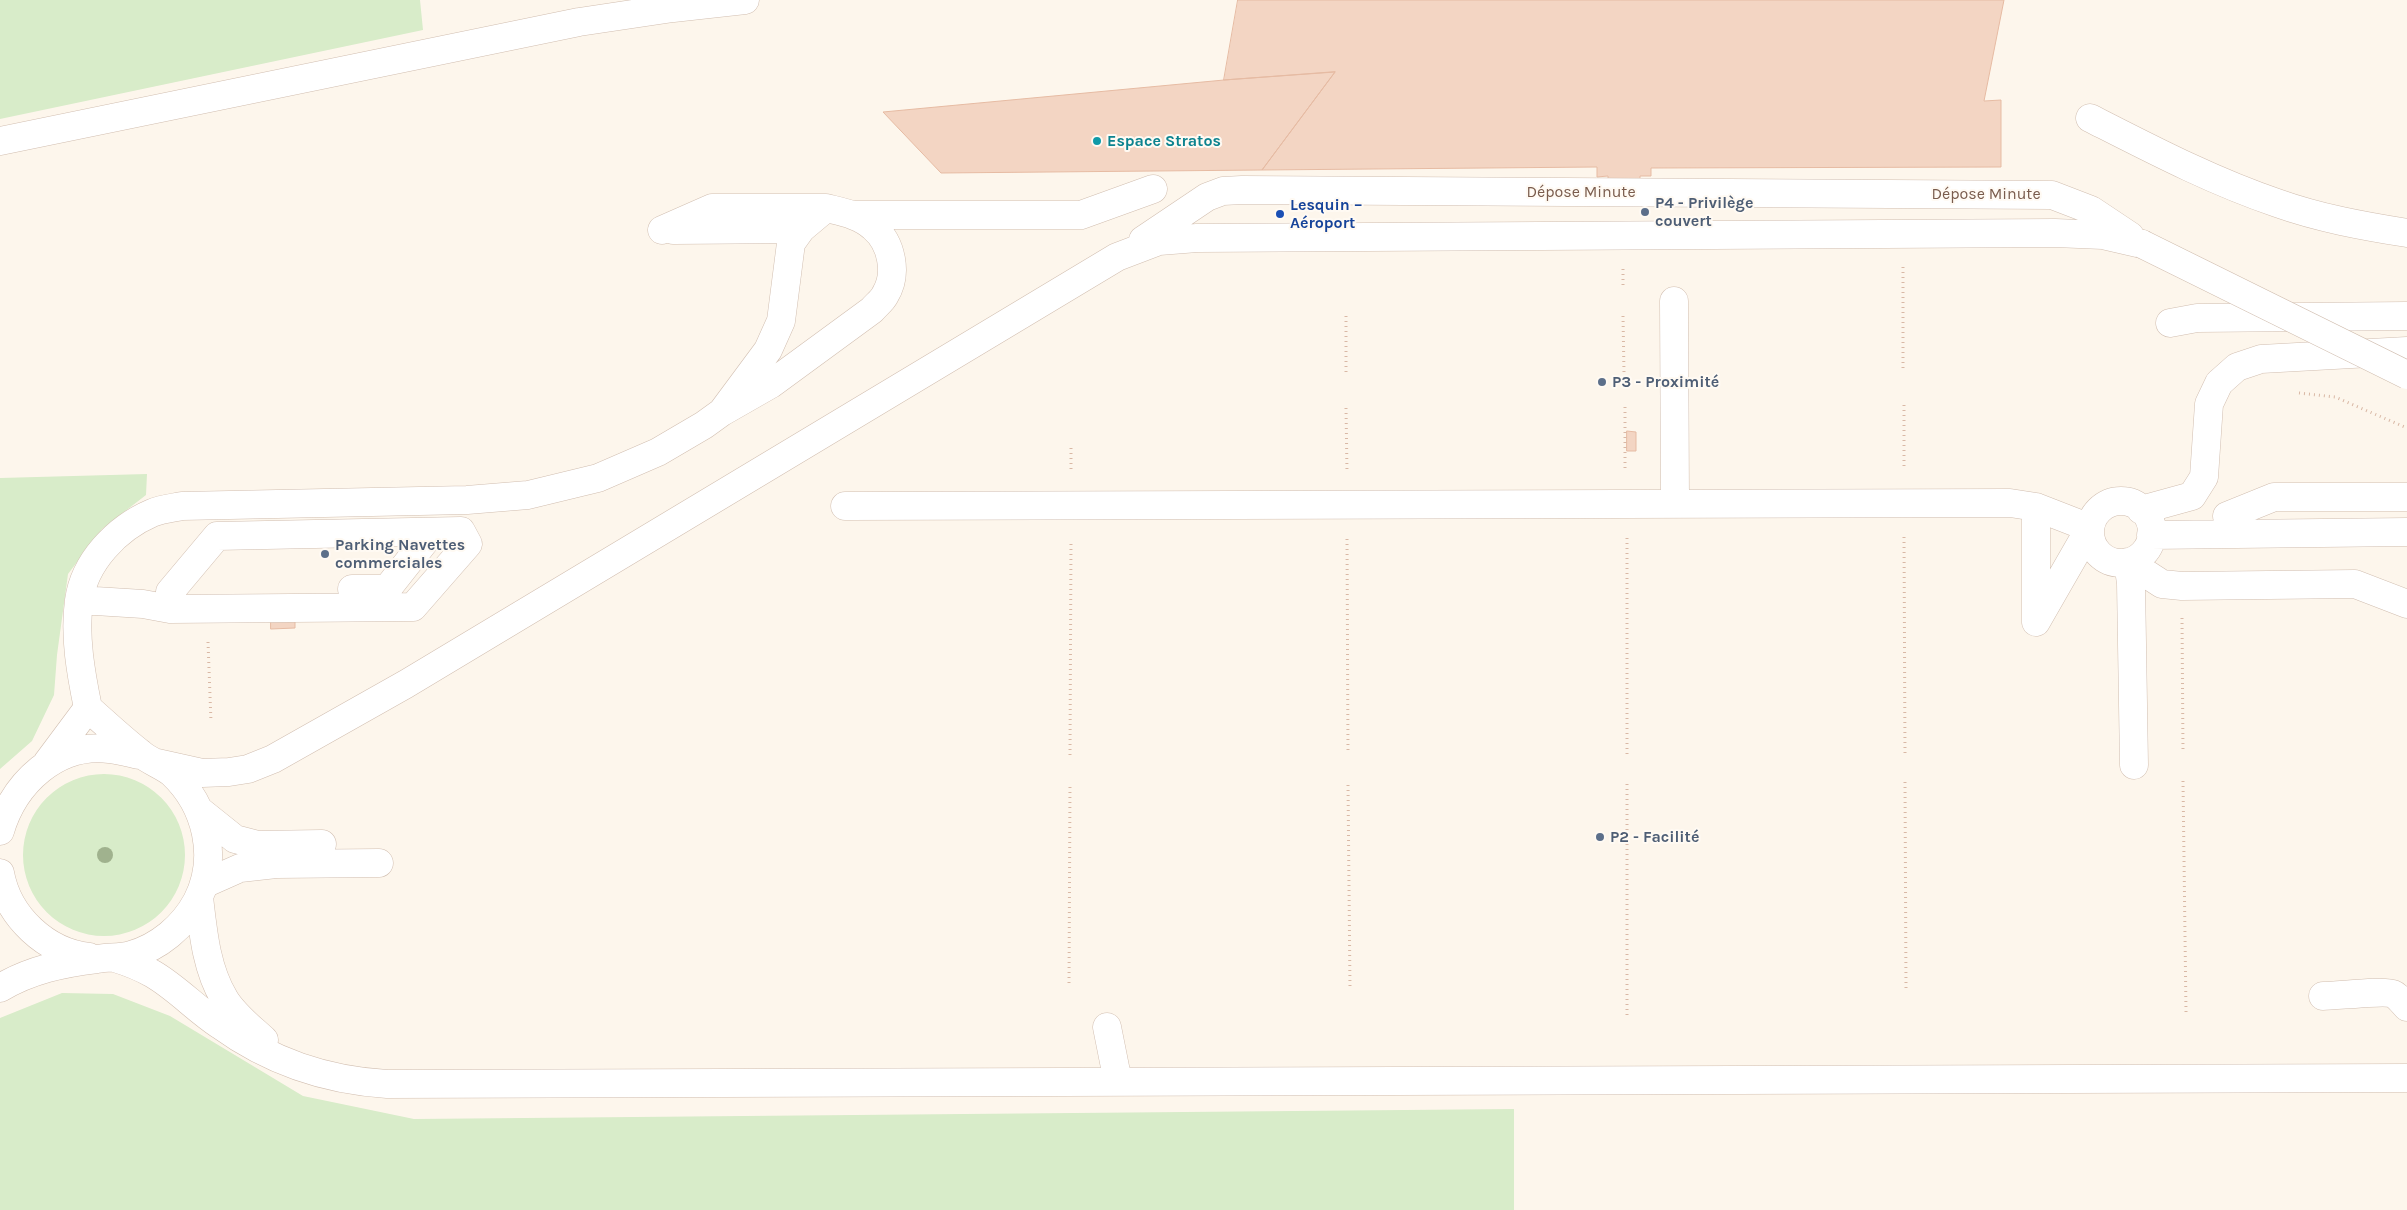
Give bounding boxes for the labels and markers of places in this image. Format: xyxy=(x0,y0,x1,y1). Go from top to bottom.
place label: Espace Stratos xyxy=(1107,131,1221,151)
marker: Espace Stratos xyxy=(1091,135,1103,147)
place label: P4 - Privilège couvert xyxy=(1655,193,1753,231)
place label: Lesquin – Aéroport xyxy=(1290,195,1362,233)
marker: P4 - Privilège couvert xyxy=(1639,206,1651,218)
marker: Lesquin – Aéroport xyxy=(1274,208,1286,220)
place label: P3 - Proximité xyxy=(1612,372,1719,392)
marker: P3 - Proximité xyxy=(1596,376,1608,388)
place label: Parking Navettes commerciales xyxy=(335,535,465,573)
marker: Parking Navettes commerciales xyxy=(319,548,331,560)
place label: P2 - Facilité xyxy=(1610,827,1699,847)
marker: P2 - Facilité xyxy=(1594,831,1606,843)

